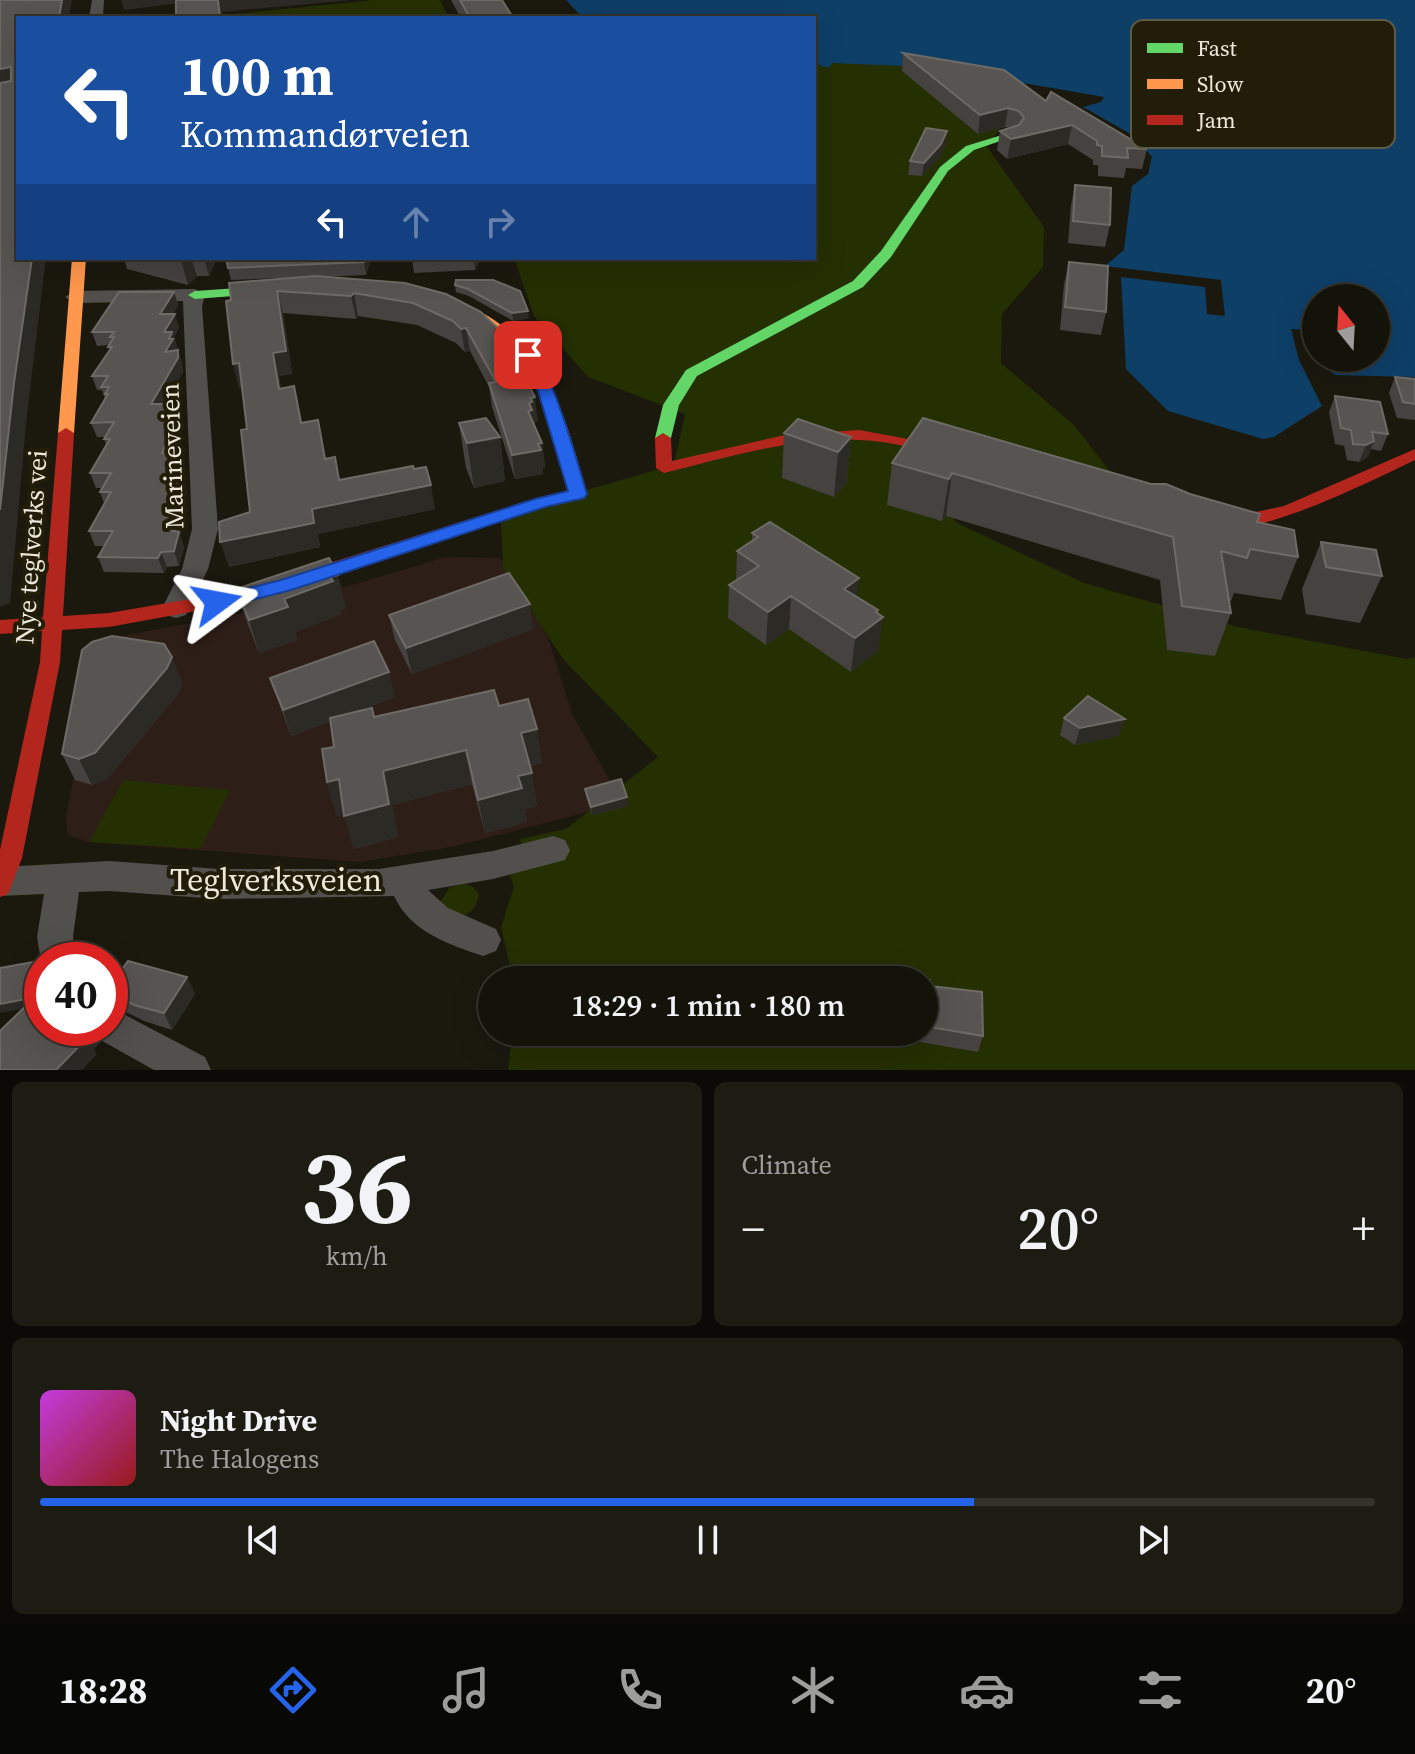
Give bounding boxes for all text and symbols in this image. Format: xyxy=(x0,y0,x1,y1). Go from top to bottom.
legend xyxy=(1131,20,1395,148)
text: Fast xyxy=(1197,33,1238,63)
text: 100 m xyxy=(180,37,334,114)
icon: left xyxy=(48,48,152,152)
text: Slow xyxy=(1197,69,1244,99)
text: Jam xyxy=(1196,105,1236,135)
text: Kommandørveien xyxy=(180,110,470,159)
icon: left xyxy=(310,200,354,244)
icon: ahead xyxy=(394,200,438,244)
icon: right xyxy=(478,200,522,244)
north arrow xyxy=(1302,284,1390,372)
map controls xyxy=(1302,284,1390,372)
pin xyxy=(494,321,562,389)
icon: arrive xyxy=(506,333,550,377)
street label: Marineveien xyxy=(151,382,193,530)
street label: Nye teglverks vei xyxy=(6,449,56,645)
position arrow xyxy=(175,560,259,644)
street label: Teglverksveien xyxy=(170,858,382,902)
speed limit sign: 40 xyxy=(24,942,128,1046)
text: 18:29 · 1 min · 180 m xyxy=(571,985,845,1026)
text: 36 xyxy=(300,1114,413,1257)
text: Climate xyxy=(742,1147,832,1183)
text: 20° xyxy=(1017,1187,1099,1269)
text: − xyxy=(742,1198,765,1259)
text: + xyxy=(1352,1198,1375,1259)
text: km/h xyxy=(326,1238,388,1274)
text: Night Drive xyxy=(160,1400,317,1441)
text: The Halogens xyxy=(160,1441,319,1477)
icon: previous xyxy=(241,1518,285,1562)
icon: pause xyxy=(686,1518,730,1562)
icon: next xyxy=(1131,1518,1175,1562)
icon: directions xyxy=(265,1662,321,1718)
icon: music xyxy=(438,1662,494,1718)
icon: phone xyxy=(612,1662,668,1718)
icon: climate xyxy=(785,1662,841,1718)
icon: car xyxy=(959,1662,1015,1718)
icon: filters xyxy=(1132,1662,1188,1718)
text: 18:28 xyxy=(59,1666,148,1715)
text: 20° xyxy=(1305,1666,1356,1715)

